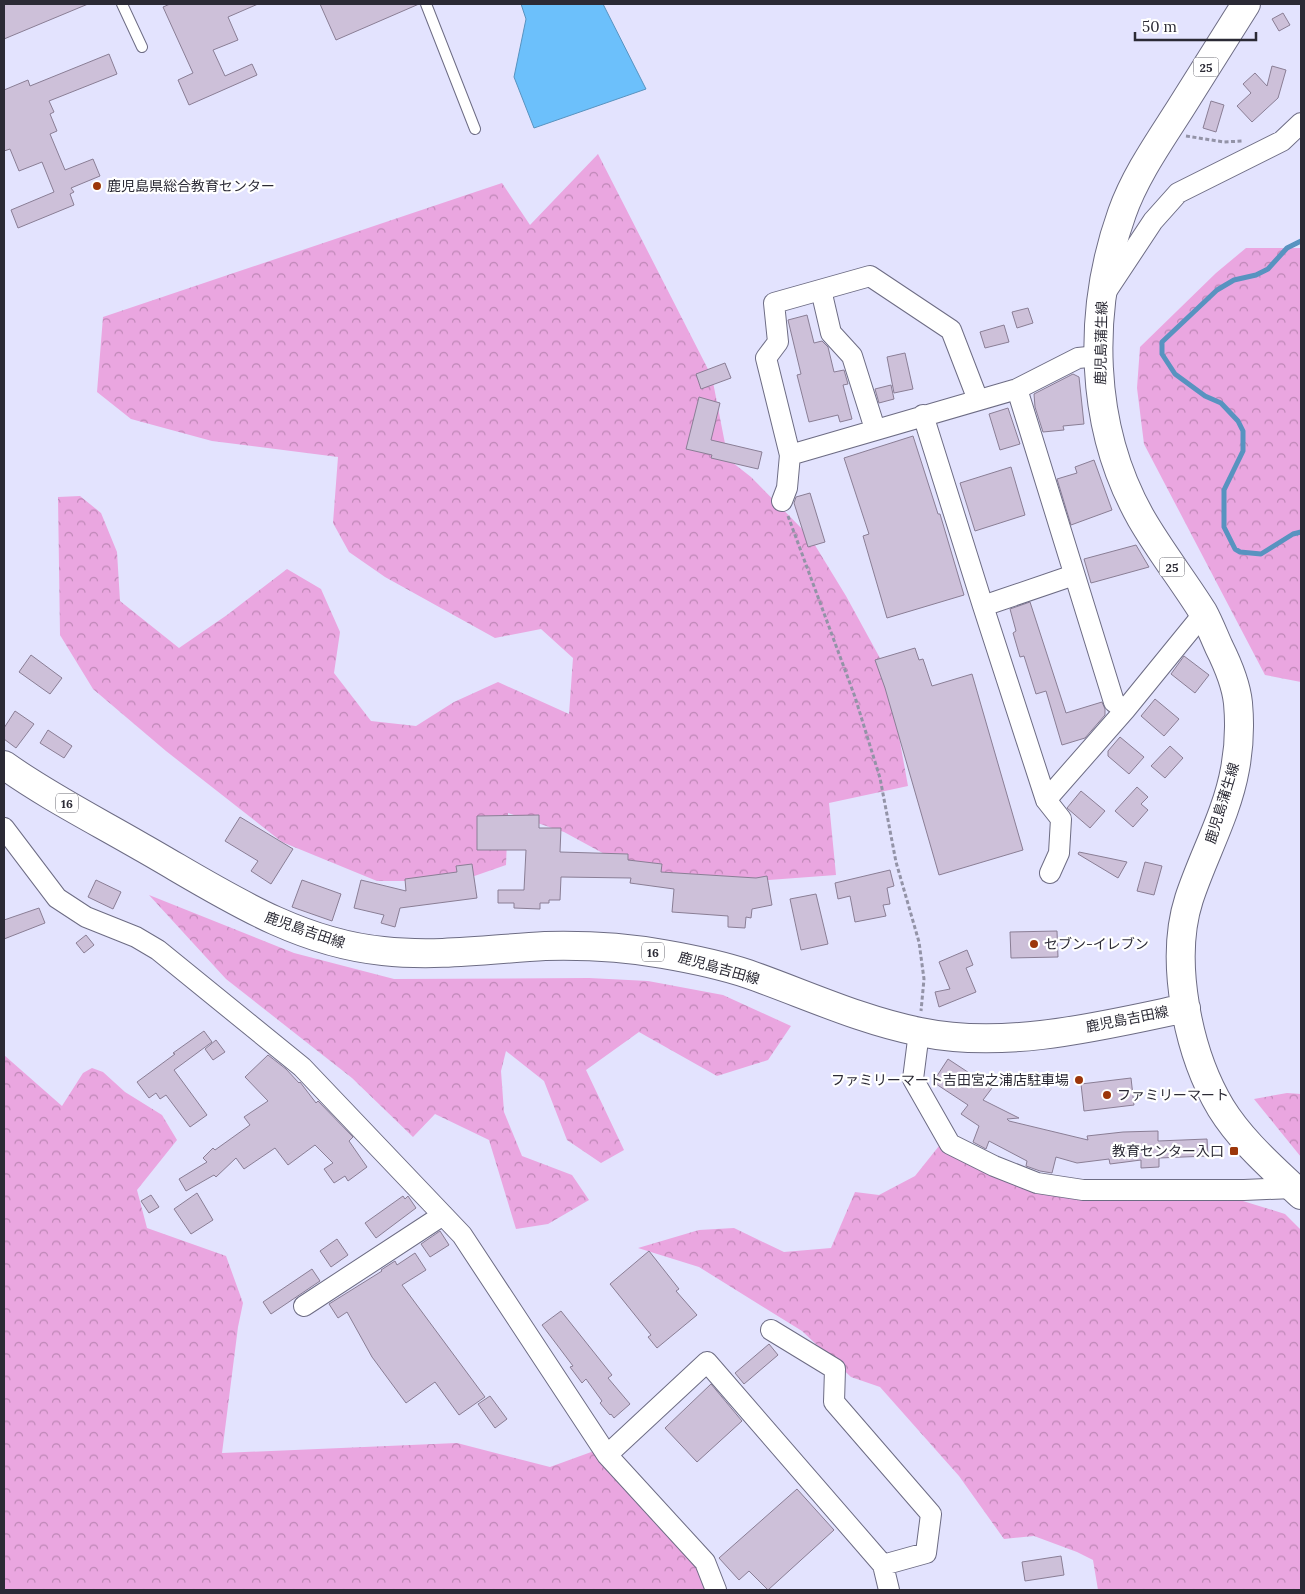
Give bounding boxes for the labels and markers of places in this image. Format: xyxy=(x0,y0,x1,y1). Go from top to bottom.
place label: 鹿児島県総合教育センター xyxy=(107,177,275,195)
marker: 鹿児島県総合教育センター xyxy=(91,180,103,192)
place label: セブン-イレブン xyxy=(1044,935,1149,953)
marker: セブン-イレブン xyxy=(1028,938,1040,950)
place label: ファミリーマート吉田宮之浦店駐車場 xyxy=(831,1071,1069,1089)
marker: ファミリーマート吉田宮之浦店駐車場 xyxy=(1073,1074,1085,1086)
place label: ファミリーマート xyxy=(1117,1086,1229,1104)
marker: ファミリーマート xyxy=(1101,1089,1113,1101)
place label: 教育センター入口 xyxy=(1112,1142,1224,1160)
marker: 教育センター入口 xyxy=(1228,1145,1240,1157)

